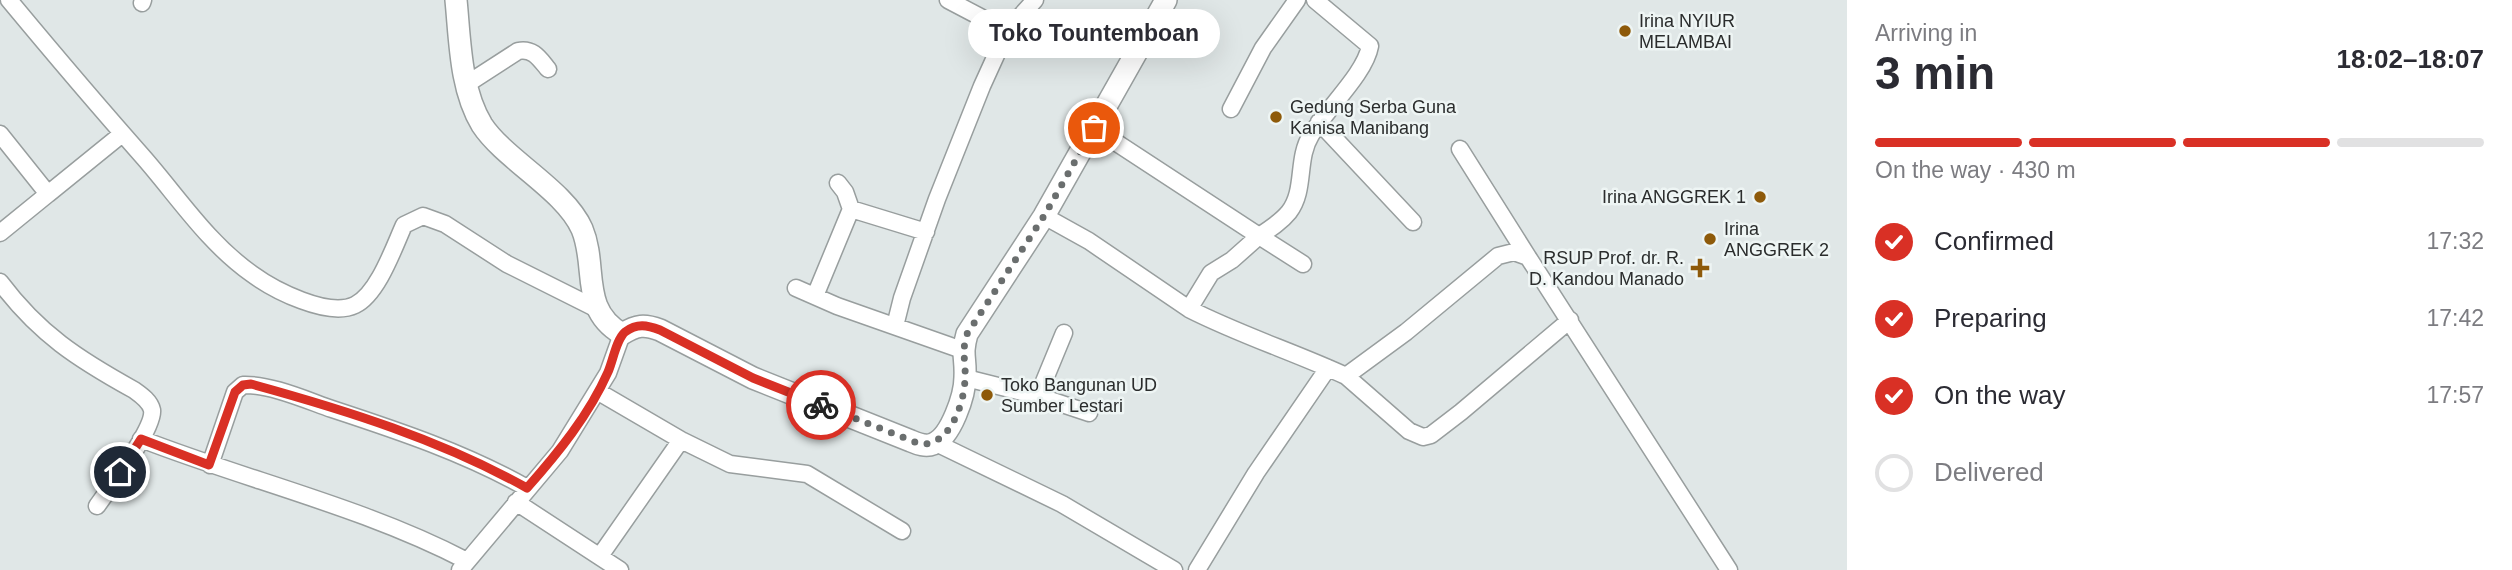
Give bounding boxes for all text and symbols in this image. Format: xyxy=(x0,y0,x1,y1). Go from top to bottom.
callout: Toko Tountemboan xyxy=(968,9,1220,58)
place label: Irina NYIUR MELAMBAI xyxy=(1639,11,1735,52)
text: Toko Tountemboan xyxy=(989,20,1199,46)
text: Arriving in xyxy=(1875,20,1977,46)
marker: Irina NYIUR MELAMBAI xyxy=(1617,23,1633,39)
text: 18:02–18:07 xyxy=(2337,44,2484,74)
text: 3 min xyxy=(1875,47,1995,99)
place label: Gedung Serba Guna Kanisa Manibang xyxy=(1290,97,1457,138)
pin xyxy=(1064,98,1124,158)
icon: bag xyxy=(1075,109,1113,147)
marker: Gedung Serba Guna Kanisa Manibang xyxy=(1268,109,1284,125)
text: On the way · 430 m xyxy=(1875,157,2076,183)
place label: Irina ANGGREK 1 xyxy=(1602,187,1746,207)
marker: Irina ANGGREK 1 xyxy=(1752,189,1768,205)
place label: Irina ANGGREK 2 xyxy=(1724,219,1829,260)
icon: check xyxy=(1875,223,1913,261)
text: Confirmed xyxy=(1934,226,2054,256)
text: 17:32 xyxy=(2426,228,2484,254)
marker: Irina ANGGREK 2 xyxy=(1702,231,1718,247)
place label: RSUP Prof. dr. R. D. Kandou Manado xyxy=(1529,248,1684,289)
marker: RSUP Prof. dr. R. D. Kandou Manado xyxy=(1690,258,1710,278)
icon: check xyxy=(1875,300,1913,338)
text: Preparing xyxy=(1934,303,2047,333)
text: 17:42 xyxy=(2426,305,2484,331)
courier xyxy=(786,370,856,440)
place label: Toko Bangunan UD Sumber Lestari xyxy=(1001,375,1157,416)
icon: check xyxy=(1875,377,1913,415)
text: On the way xyxy=(1934,380,2066,410)
text: 17:57 xyxy=(2426,382,2484,408)
icon: bike xyxy=(802,386,840,424)
marker: Toko Bangunan UD Sumber Lestari xyxy=(979,387,995,403)
pin xyxy=(90,442,150,502)
icon: home xyxy=(101,453,139,491)
text: Delivered xyxy=(1934,457,2044,487)

